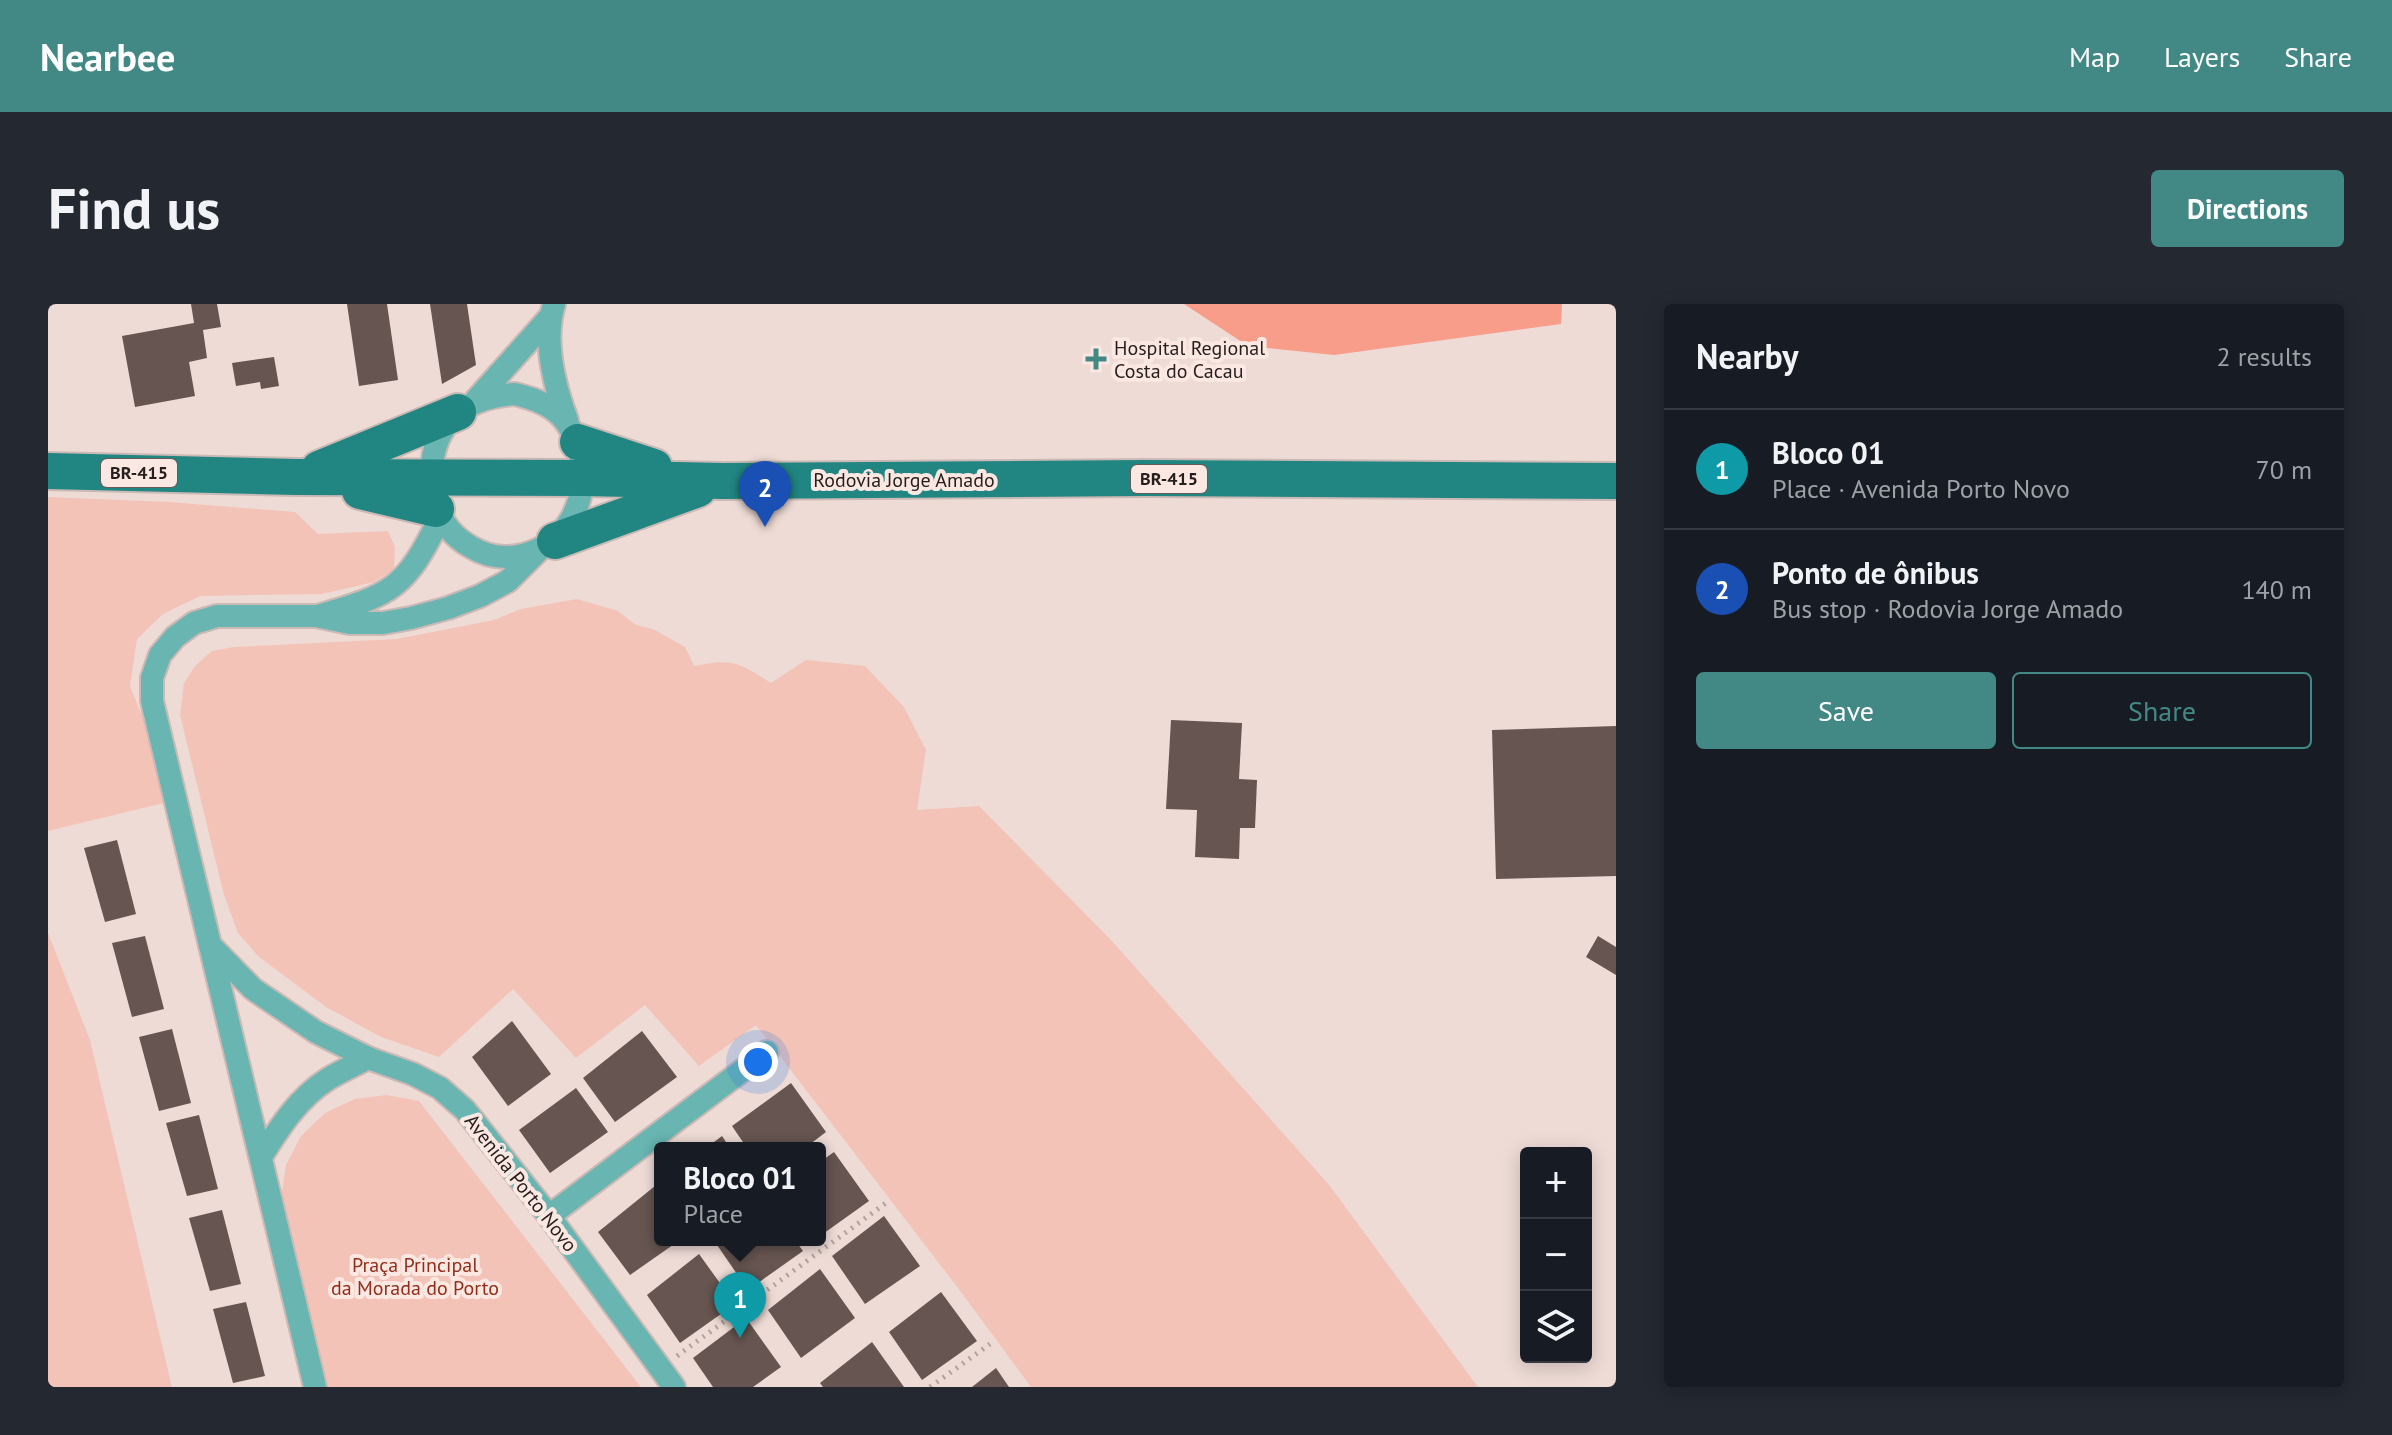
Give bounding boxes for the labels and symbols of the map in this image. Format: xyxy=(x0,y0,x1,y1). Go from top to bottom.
place label: Hospital Regional Costa do Cacau xyxy=(1114,335,1265,384)
marker: Hospital Regional Costa do Cacau xyxy=(1085,348,1107,370)
road number: BR-415 xyxy=(101,459,177,487)
pin: 2 xyxy=(739,461,791,527)
road number: BR-415 xyxy=(1131,465,1207,493)
street label: Rodovia Jorge Amado xyxy=(813,467,995,493)
your location xyxy=(738,1042,778,1082)
street label: Avenida Porto Novo xyxy=(459,1109,583,1257)
park label: Praça Principal da Morada do Porto xyxy=(331,1252,499,1301)
pin: 1 xyxy=(714,1272,766,1338)

